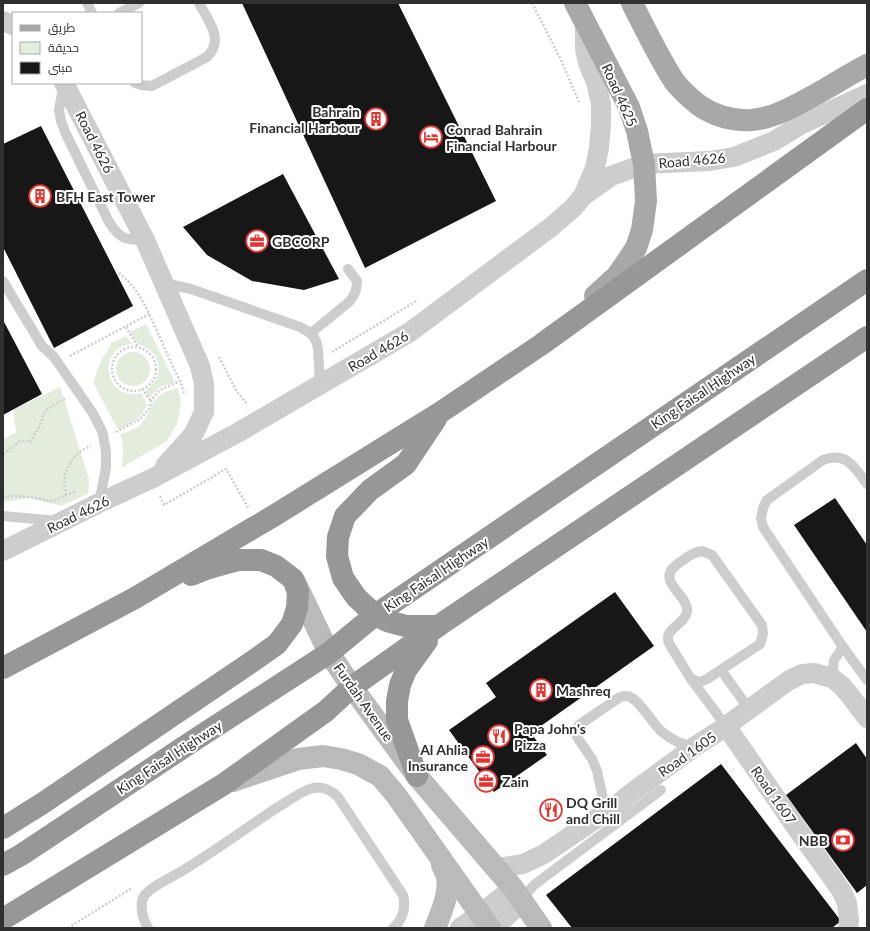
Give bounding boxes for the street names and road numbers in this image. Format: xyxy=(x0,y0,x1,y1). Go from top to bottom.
street label: Road 4625 xyxy=(599,61,641,129)
street label: Road 4626 xyxy=(72,108,118,176)
street label: Road 4626 xyxy=(658,149,726,171)
street label: Road 4626 xyxy=(345,327,411,375)
street label: King Faisal Highway xyxy=(648,349,759,432)
street label: Road 4626 xyxy=(44,492,112,536)
street label: King Faisal Highway xyxy=(381,532,492,615)
street label: Furdah Avenue xyxy=(331,659,397,745)
street label: King Faisal Highway xyxy=(113,716,226,797)
street label: Road 1605 xyxy=(655,728,719,780)
street label: Road 1607 xyxy=(748,763,800,827)

